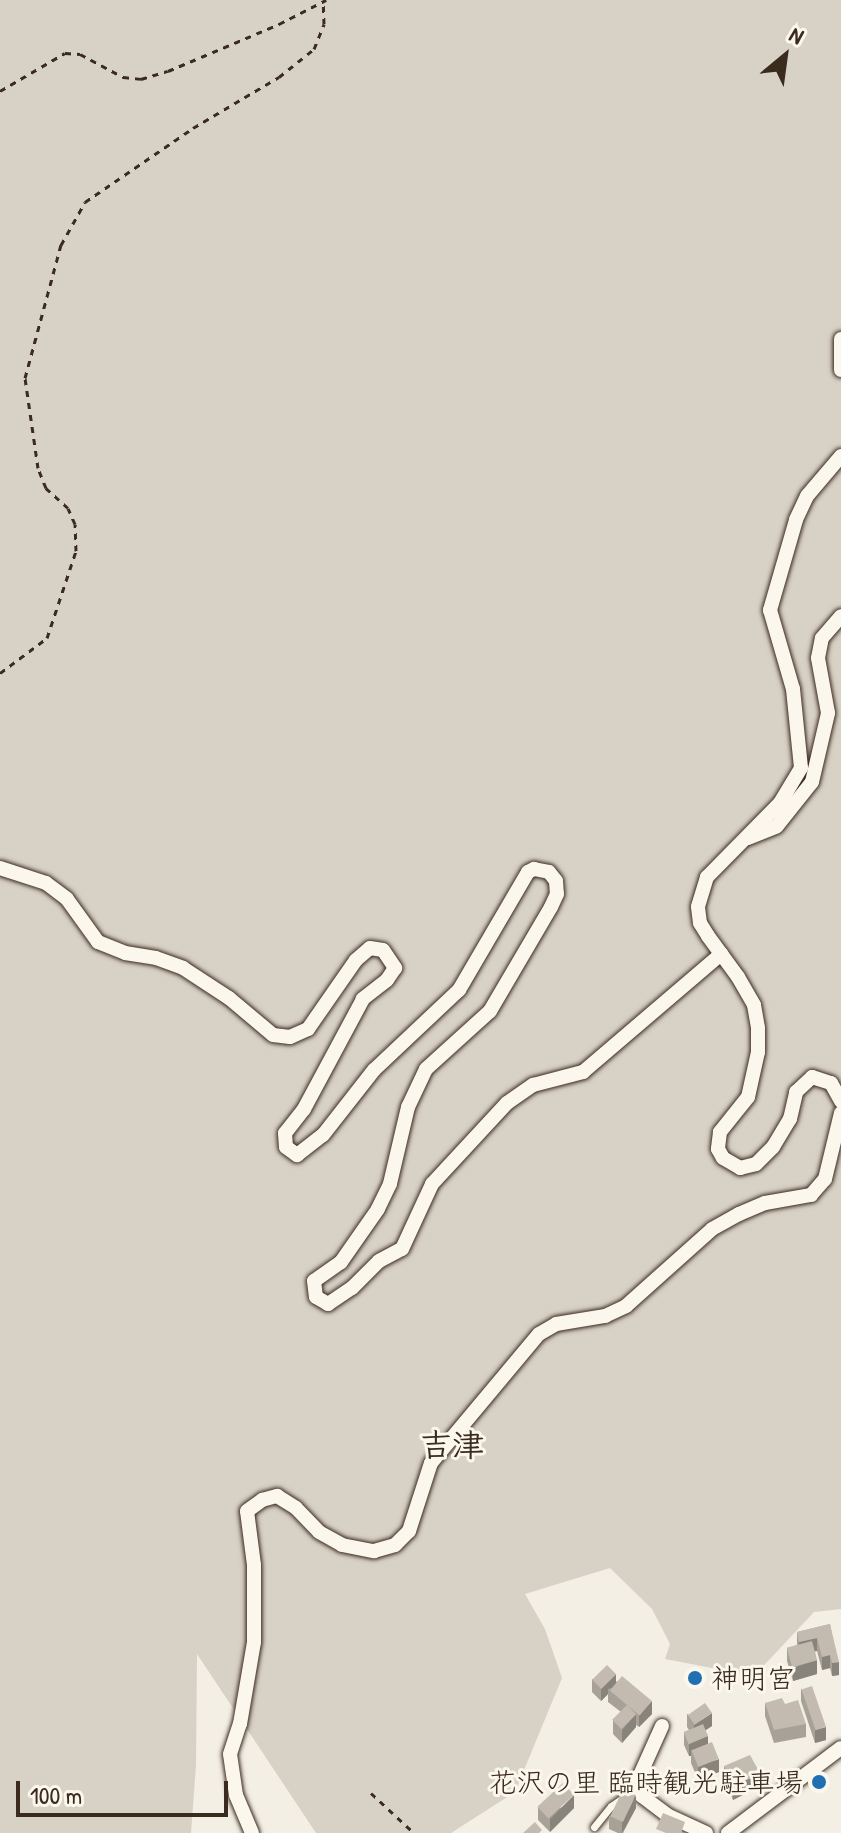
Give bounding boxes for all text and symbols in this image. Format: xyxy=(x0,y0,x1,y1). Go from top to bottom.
north arrow xyxy=(745,16,825,96)
text: N xyxy=(784,19,809,51)
district label: 吉津 xyxy=(420,1426,484,1464)
place label: 神明宮 xyxy=(711,1661,795,1695)
marker: 神明宮 xyxy=(686,1669,704,1687)
scale bar xyxy=(20,1765,232,1815)
place label: 花沢の里 臨時観光駐車場 xyxy=(489,1765,803,1799)
marker: 花沢の里 臨時観光駐車場 xyxy=(810,1773,828,1791)
text: 100 m xyxy=(30,1779,82,1811)

